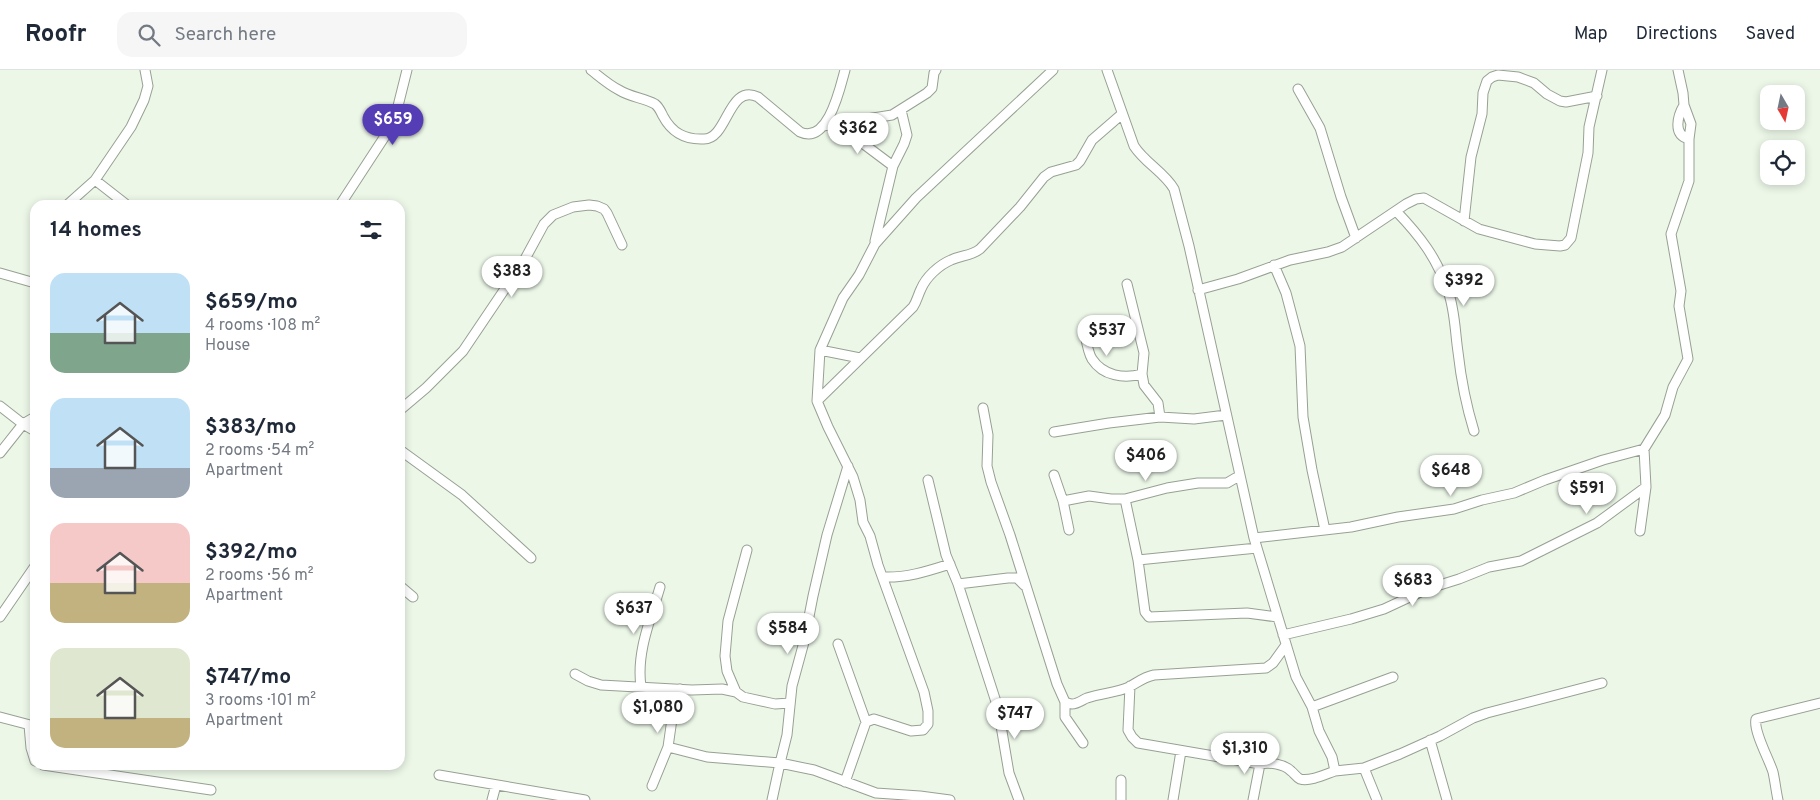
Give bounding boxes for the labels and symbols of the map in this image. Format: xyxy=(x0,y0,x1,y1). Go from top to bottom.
north arrow xyxy=(1760,85,1805,130)
pin: $659 xyxy=(363,104,423,146)
pin: $362 xyxy=(828,112,888,155)
pin: $383 xyxy=(482,256,542,298)
pin: $392 xyxy=(1434,264,1494,307)
pin: $537 xyxy=(1077,314,1137,357)
pin: $406 xyxy=(1116,440,1176,482)
pin: $648 xyxy=(1421,454,1481,497)
pin: $591 xyxy=(1557,472,1617,515)
pin: $683 xyxy=(1383,564,1443,607)
pin: $637 xyxy=(604,592,664,635)
pin: $584 xyxy=(758,612,818,655)
pin: $1,080 xyxy=(617,692,699,734)
pin: $747 xyxy=(985,698,1045,740)
pin: $1,310 xyxy=(1204,732,1286,775)

